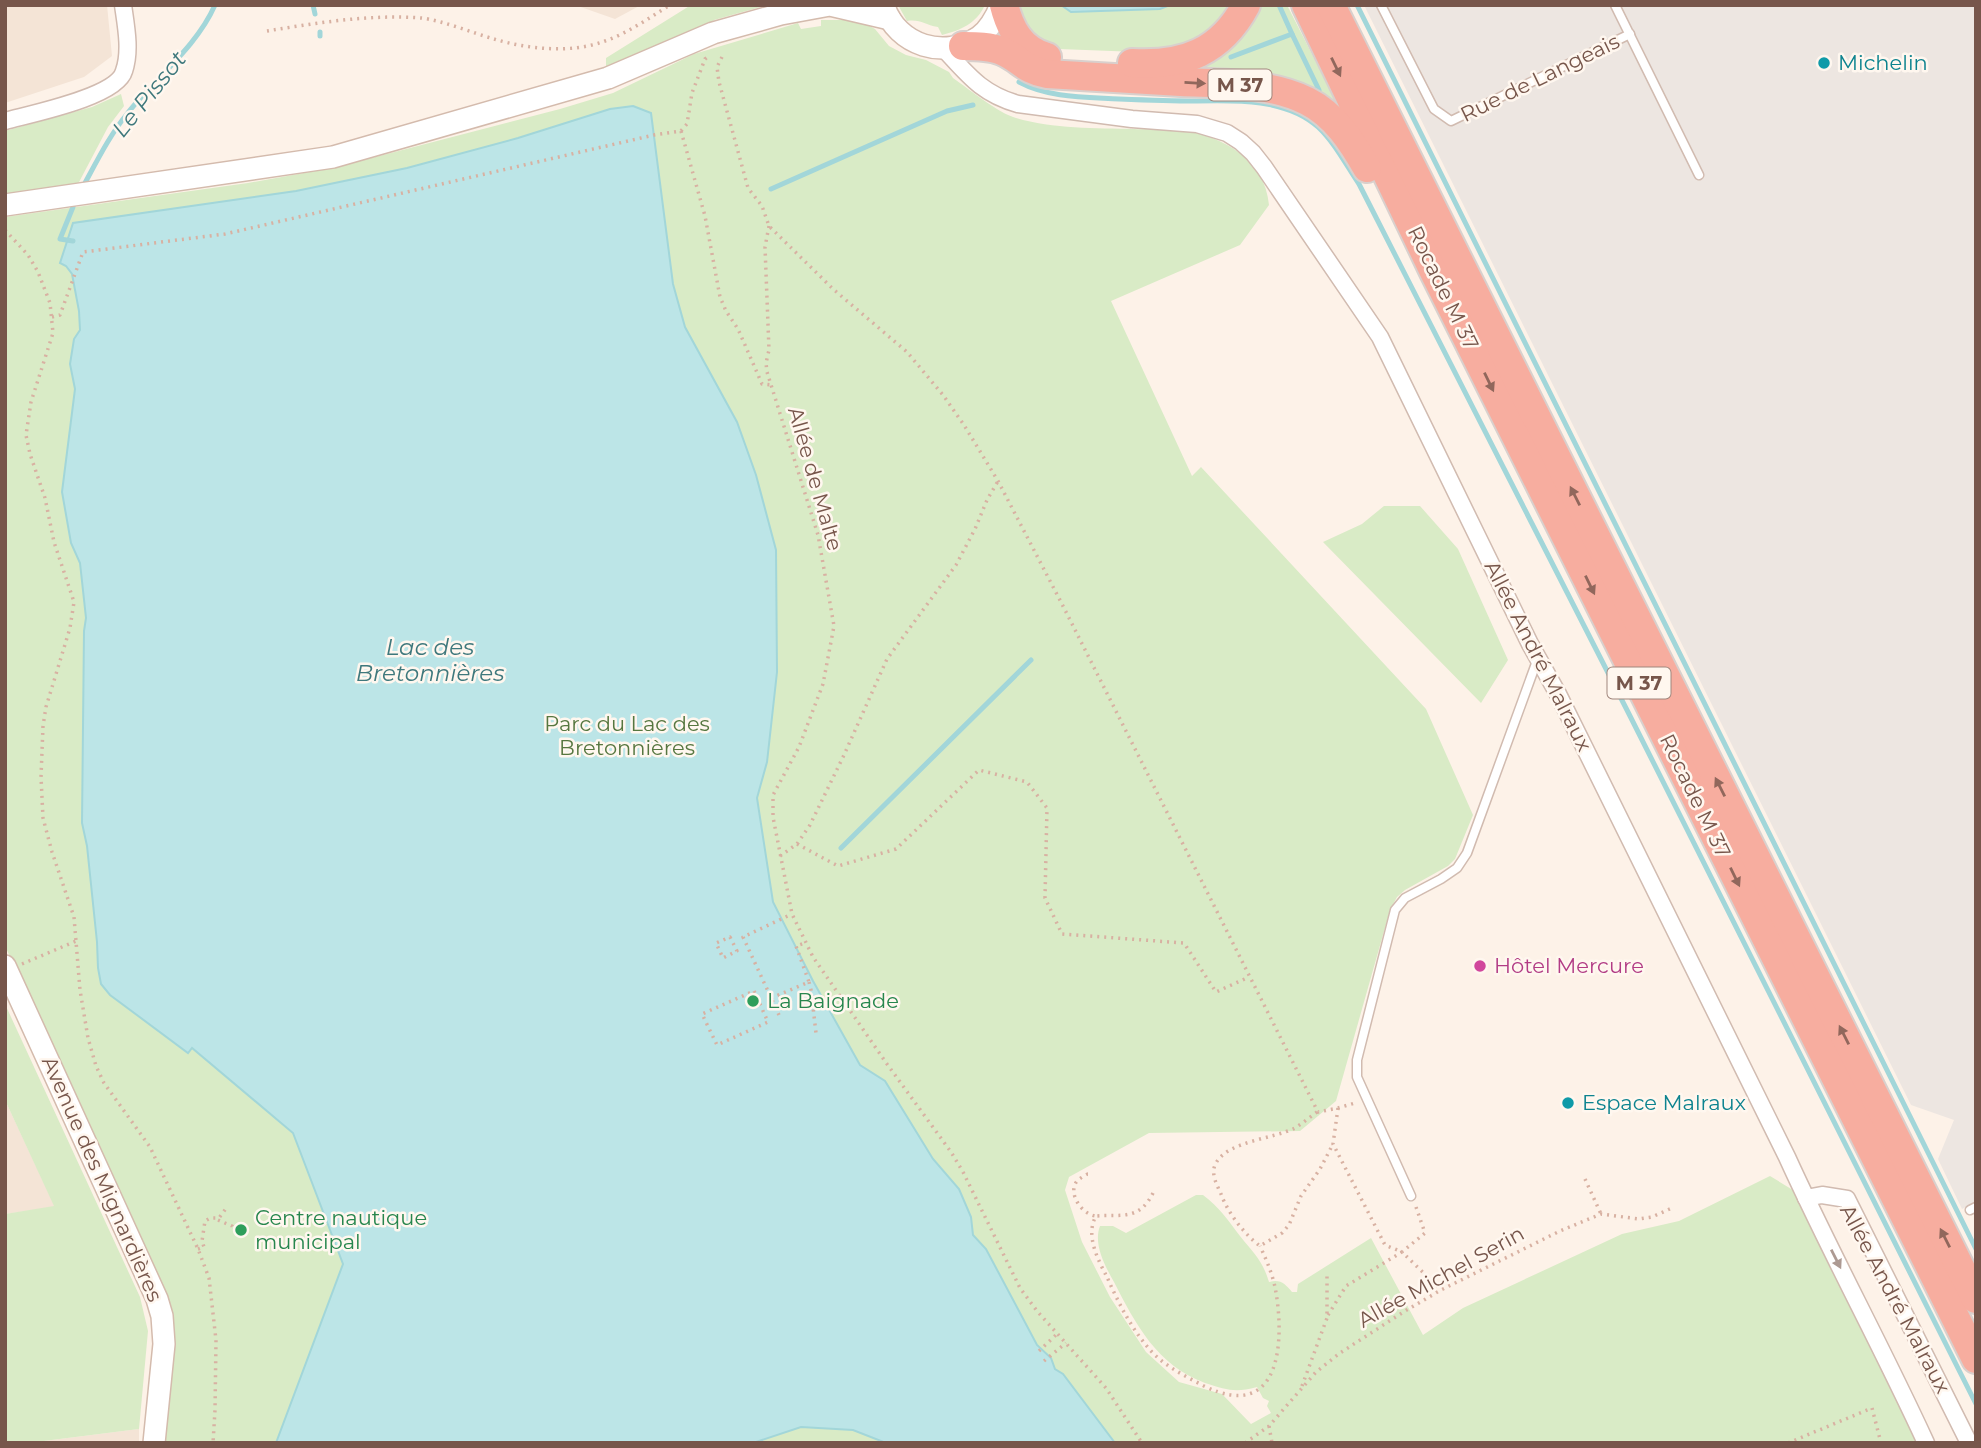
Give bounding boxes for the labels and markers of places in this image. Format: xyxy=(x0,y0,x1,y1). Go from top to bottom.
place label: Michelin xyxy=(1838,50,1928,75)
marker: Michelin xyxy=(1816,55,1832,71)
place label: Hôtel Mercure xyxy=(1494,953,1644,978)
marker: Hôtel Mercure xyxy=(1472,958,1488,974)
place label: La Baignade xyxy=(767,988,899,1013)
marker: La Baignade xyxy=(745,993,761,1009)
place label: Espace Malraux xyxy=(1582,1090,1746,1115)
marker: Espace Malraux xyxy=(1560,1095,1576,1111)
place label: Centre nautique municipal xyxy=(255,1205,427,1254)
marker: Centre nautique municipal xyxy=(233,1222,249,1238)

